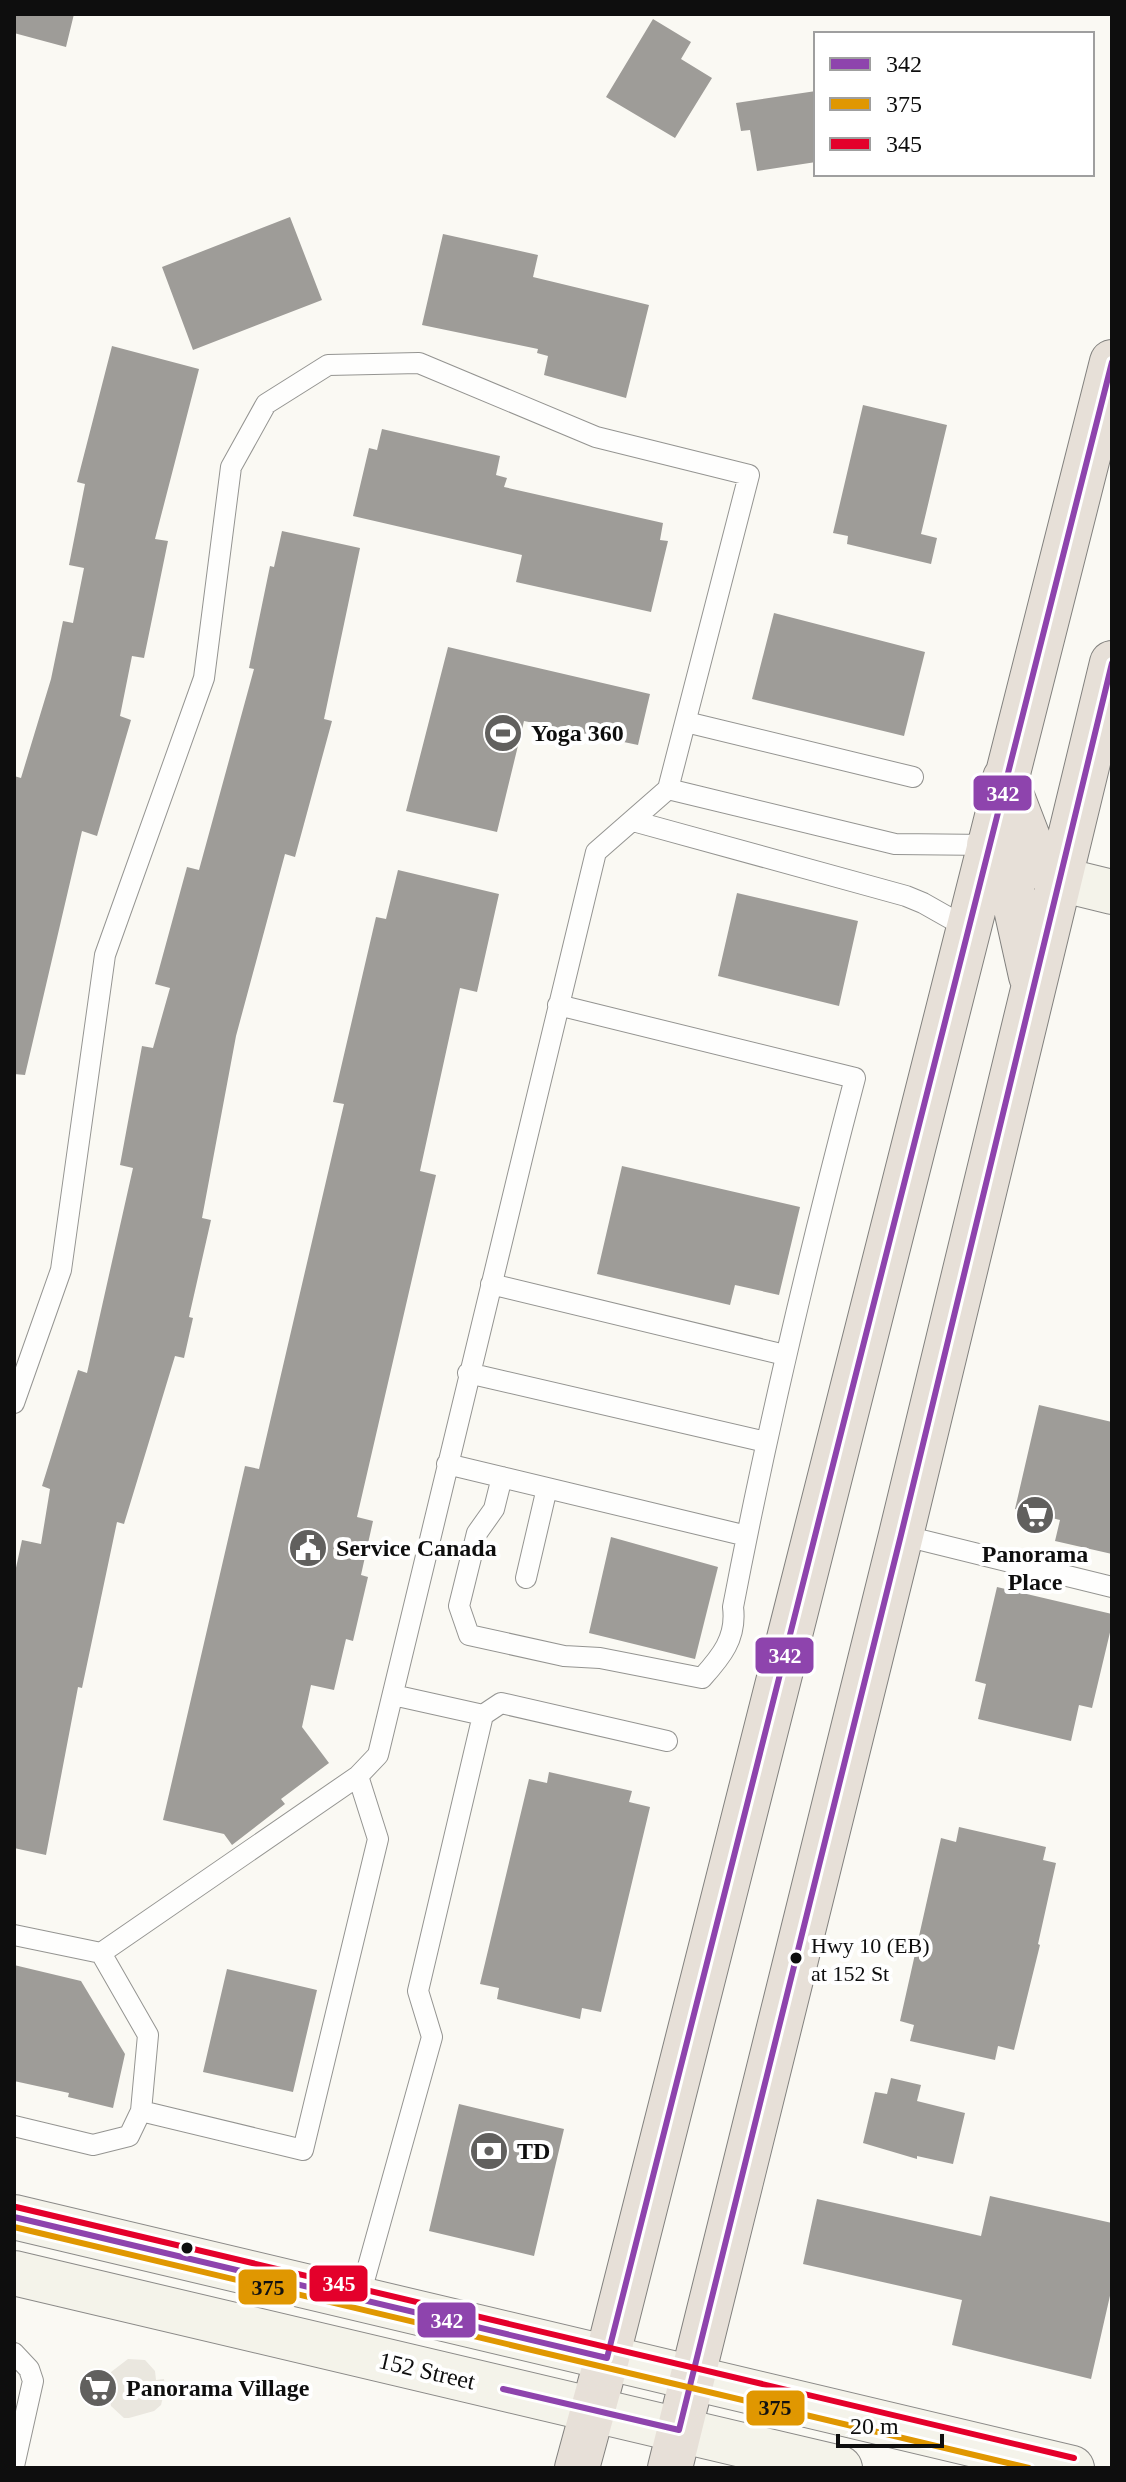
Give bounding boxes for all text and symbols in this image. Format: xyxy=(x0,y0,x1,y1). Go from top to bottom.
legend xyxy=(814,32,1094,176)
text: 342 xyxy=(886,51,922,77)
text: 375 xyxy=(886,91,922,117)
text: 345 xyxy=(886,131,922,157)
sports icon: Yoga 360 xyxy=(482,712,524,754)
place label: Yoga 360 xyxy=(531,720,624,746)
line badge: 342 xyxy=(972,774,1033,812)
text: 342 xyxy=(987,781,1020,806)
supermarket icon: Panorama Place xyxy=(1014,1494,1056,1536)
public building icon: Service Canada xyxy=(287,1527,329,1569)
place label: Service Canada xyxy=(336,1535,497,1561)
place label: Panorama Place xyxy=(982,1541,1088,1595)
line badge: 342 xyxy=(754,1636,815,1675)
text: 342 xyxy=(769,1643,802,1668)
place label: Hwy 10 (EB) at 152 St xyxy=(811,1933,930,1986)
marker: Hwy 10 (EB) at 152 St xyxy=(788,1950,804,1966)
bank icon: TD xyxy=(468,2130,510,2172)
place label: TD xyxy=(517,2138,550,2164)
unlabelled marker xyxy=(179,2240,195,2256)
line badge: 345 xyxy=(308,2264,369,2303)
line badge: 375 xyxy=(237,2268,298,2306)
text: 345 xyxy=(323,2271,356,2296)
text: 375 xyxy=(252,2275,285,2300)
line badge: 342 xyxy=(416,2301,477,2339)
text: 342 xyxy=(431,2308,464,2333)
street label: 152 Street xyxy=(376,2347,478,2395)
supermarket icon: Panorama Village xyxy=(77,2367,119,2409)
place label: Panorama Village xyxy=(126,2375,310,2401)
line badge: 375 xyxy=(745,2389,806,2427)
text: 375 xyxy=(759,2395,792,2420)
scale bar xyxy=(838,2398,942,2448)
text: 20 m xyxy=(850,2413,899,2439)

